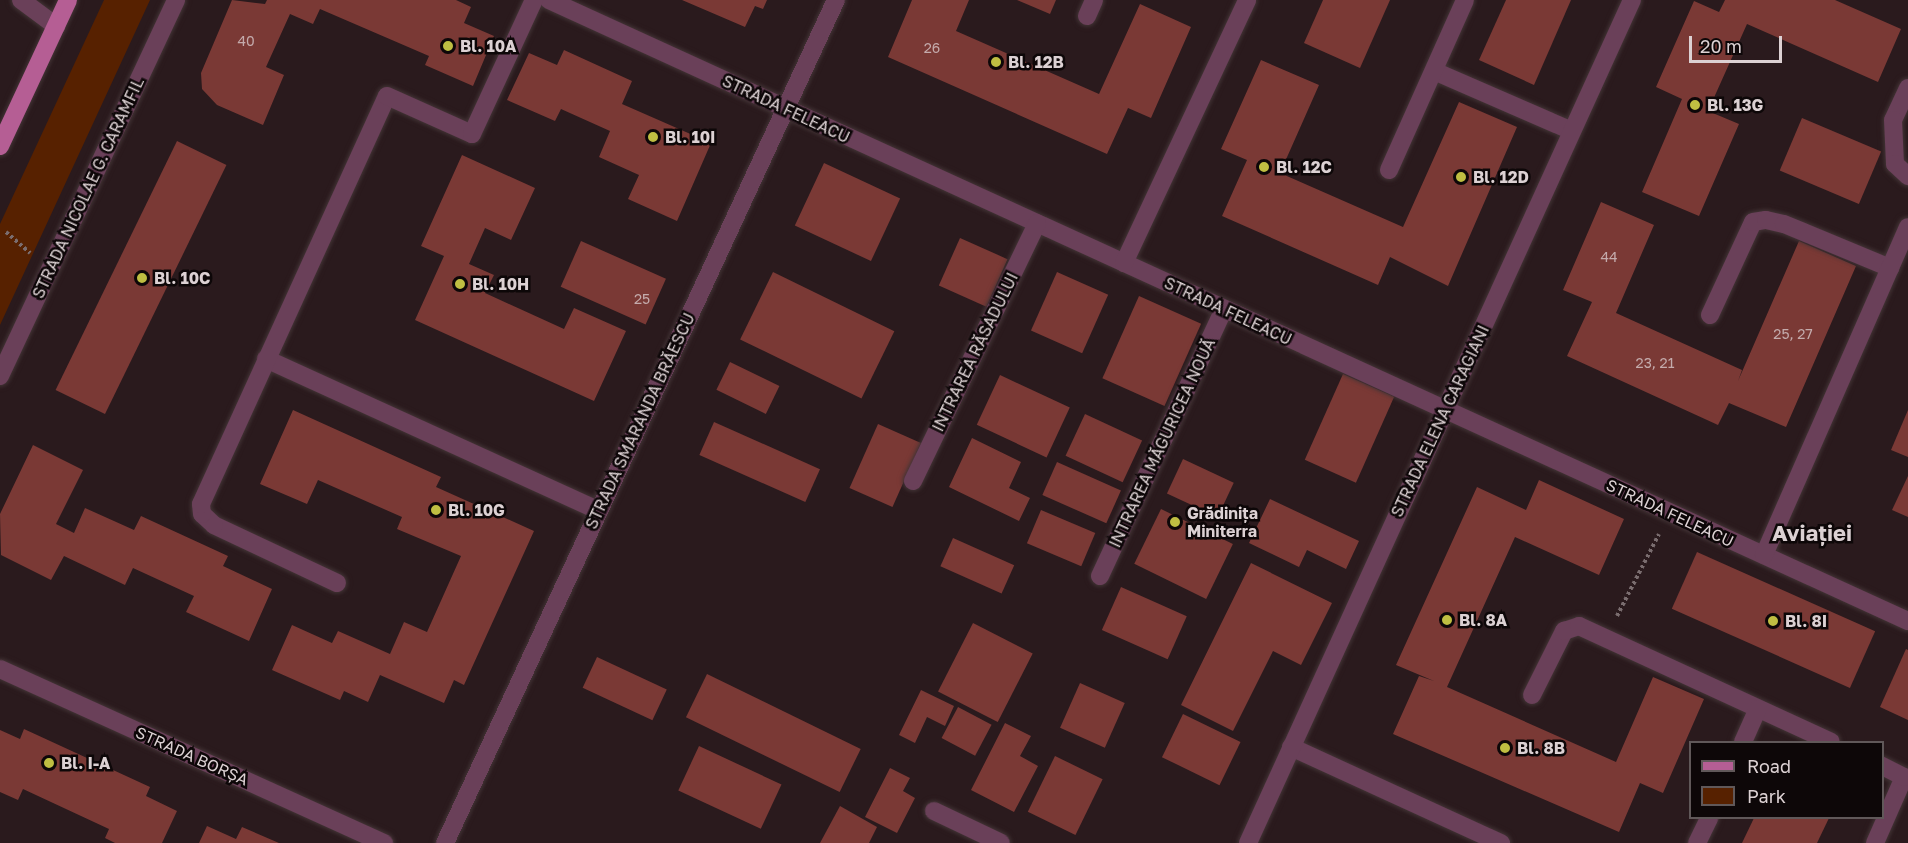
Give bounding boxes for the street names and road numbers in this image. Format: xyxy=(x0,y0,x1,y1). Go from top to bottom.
street label: STRADA FELEACU xyxy=(719,71,853,147)
street label: STRADA NICOLAE G. CARAMFIL xyxy=(28,75,148,301)
street label: INTRAREA RĂSADULUI xyxy=(928,269,1022,435)
street label: STRADA FELEACU xyxy=(1161,273,1295,349)
street label: STRADA SMARANDA BRĂESCU xyxy=(581,310,699,532)
street label: STRADA ELENA CARAGIANI xyxy=(1387,322,1493,520)
street label: INTRAREA MĂGURICEA NOUĂ xyxy=(1105,335,1219,551)
street label: STRADA FELEACU xyxy=(1603,475,1737,551)
street label: STRADA BORȘA xyxy=(133,723,251,789)

